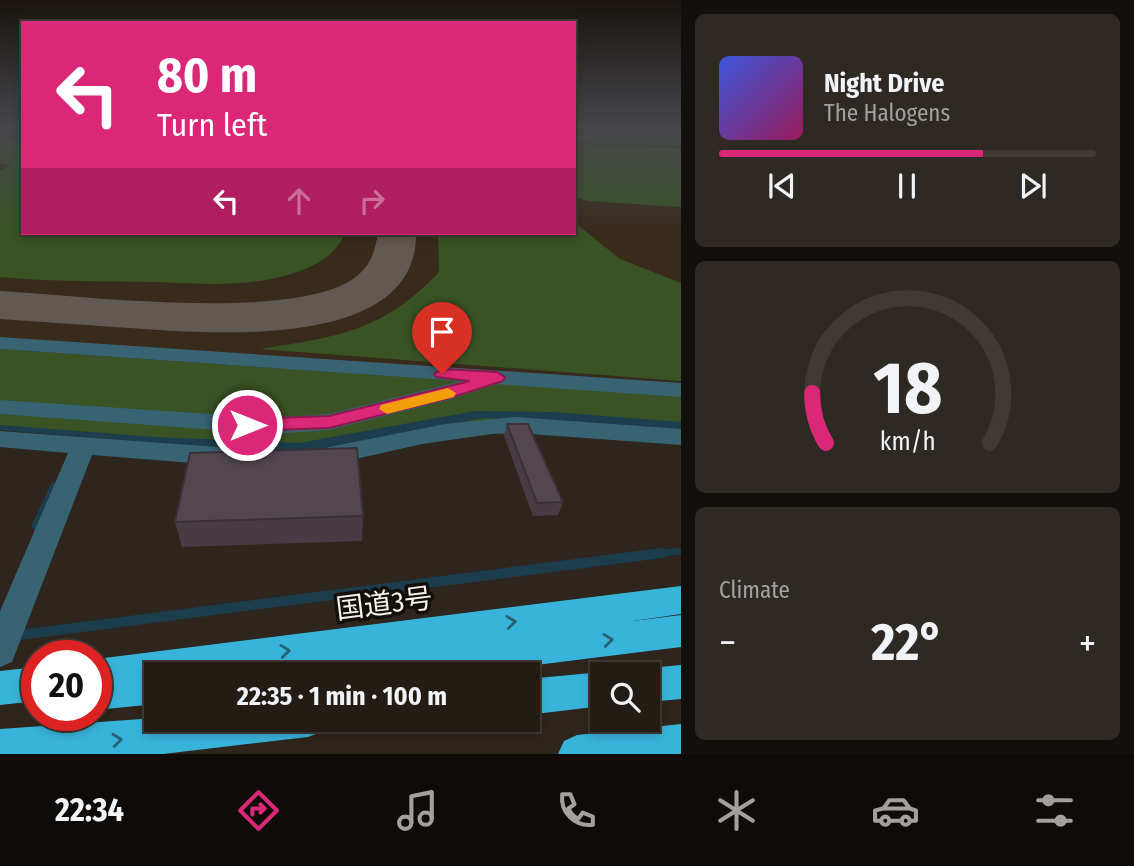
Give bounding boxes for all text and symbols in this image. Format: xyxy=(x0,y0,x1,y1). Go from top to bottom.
text: 80 m xyxy=(157,46,257,105)
icon: left xyxy=(42,49,133,140)
text: Night Drive xyxy=(824,68,944,99)
text: The Halogens xyxy=(824,99,950,127)
text: Turn left xyxy=(157,106,267,144)
icon: previous xyxy=(763,167,801,205)
icon: pause xyxy=(888,167,926,205)
icon: next xyxy=(1014,167,1052,205)
icon: left xyxy=(207,182,245,220)
icon: ahead xyxy=(280,182,318,220)
icon: right xyxy=(353,182,391,220)
pin xyxy=(412,302,472,374)
icon: arrive xyxy=(423,313,461,351)
text: 18 xyxy=(873,345,942,432)
position arrow xyxy=(210,388,284,462)
text: km/h xyxy=(880,427,935,457)
text: Climate xyxy=(719,576,790,604)
street label: 国道3号 xyxy=(334,581,434,626)
text: 22° xyxy=(871,611,944,674)
one-way arrow xyxy=(505,614,517,629)
text: − xyxy=(719,620,736,666)
text: + xyxy=(1079,620,1096,666)
one-way arrow xyxy=(602,632,613,647)
speed limit sign: 20 xyxy=(21,640,112,731)
one-way arrow xyxy=(280,644,291,659)
map controls xyxy=(590,662,660,732)
button: search xyxy=(590,662,660,732)
text: 22:35 · 1 min · 100 m xyxy=(237,681,447,712)
one-way arrow xyxy=(111,733,123,748)
icon: directions xyxy=(234,786,283,835)
icon: music xyxy=(393,786,442,835)
icon: phone xyxy=(552,786,601,835)
icon: climate xyxy=(712,786,761,835)
icon: car xyxy=(871,786,920,835)
icon: filters xyxy=(1030,786,1079,835)
text: 22:34 xyxy=(55,791,124,829)

